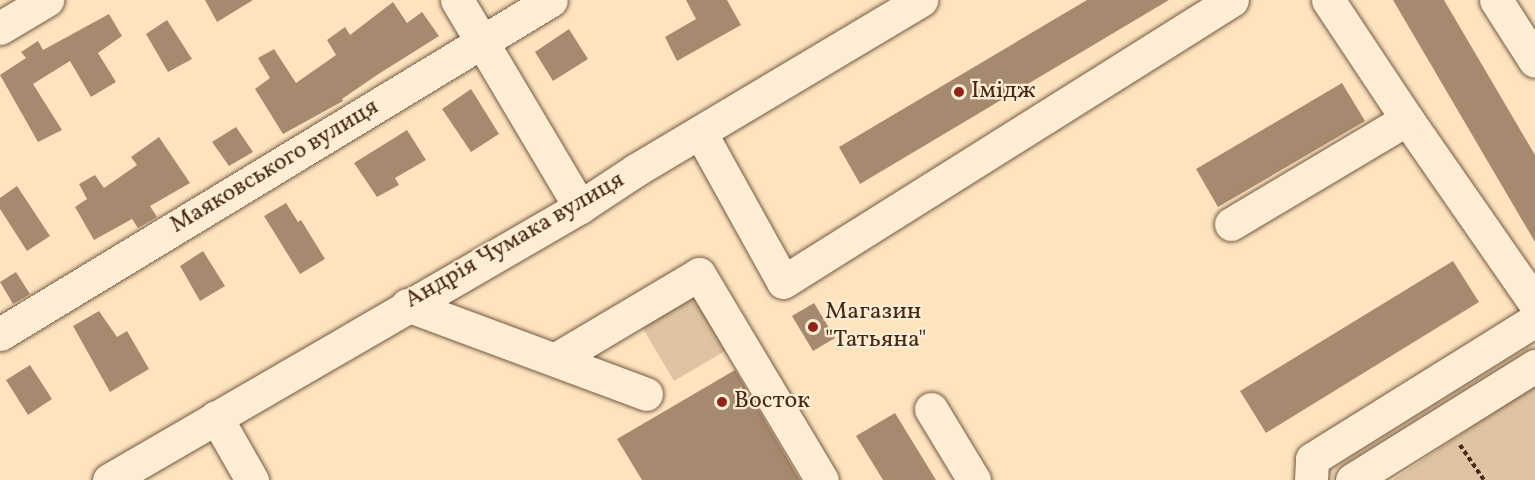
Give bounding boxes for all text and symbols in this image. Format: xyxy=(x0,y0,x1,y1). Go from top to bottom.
place label: Імідж xyxy=(971,78,1036,106)
marker: Імідж xyxy=(952,85,966,99)
street label: Маяковського вулиця xyxy=(166,93,384,241)
street label: Андрія Чумака вулиця xyxy=(400,166,630,316)
place label: Магазин "Татьяна" xyxy=(825,299,926,355)
marker: Магазин "Татьяна" xyxy=(806,320,820,334)
place label: Восток xyxy=(734,388,810,416)
marker: Восток xyxy=(715,395,729,409)

